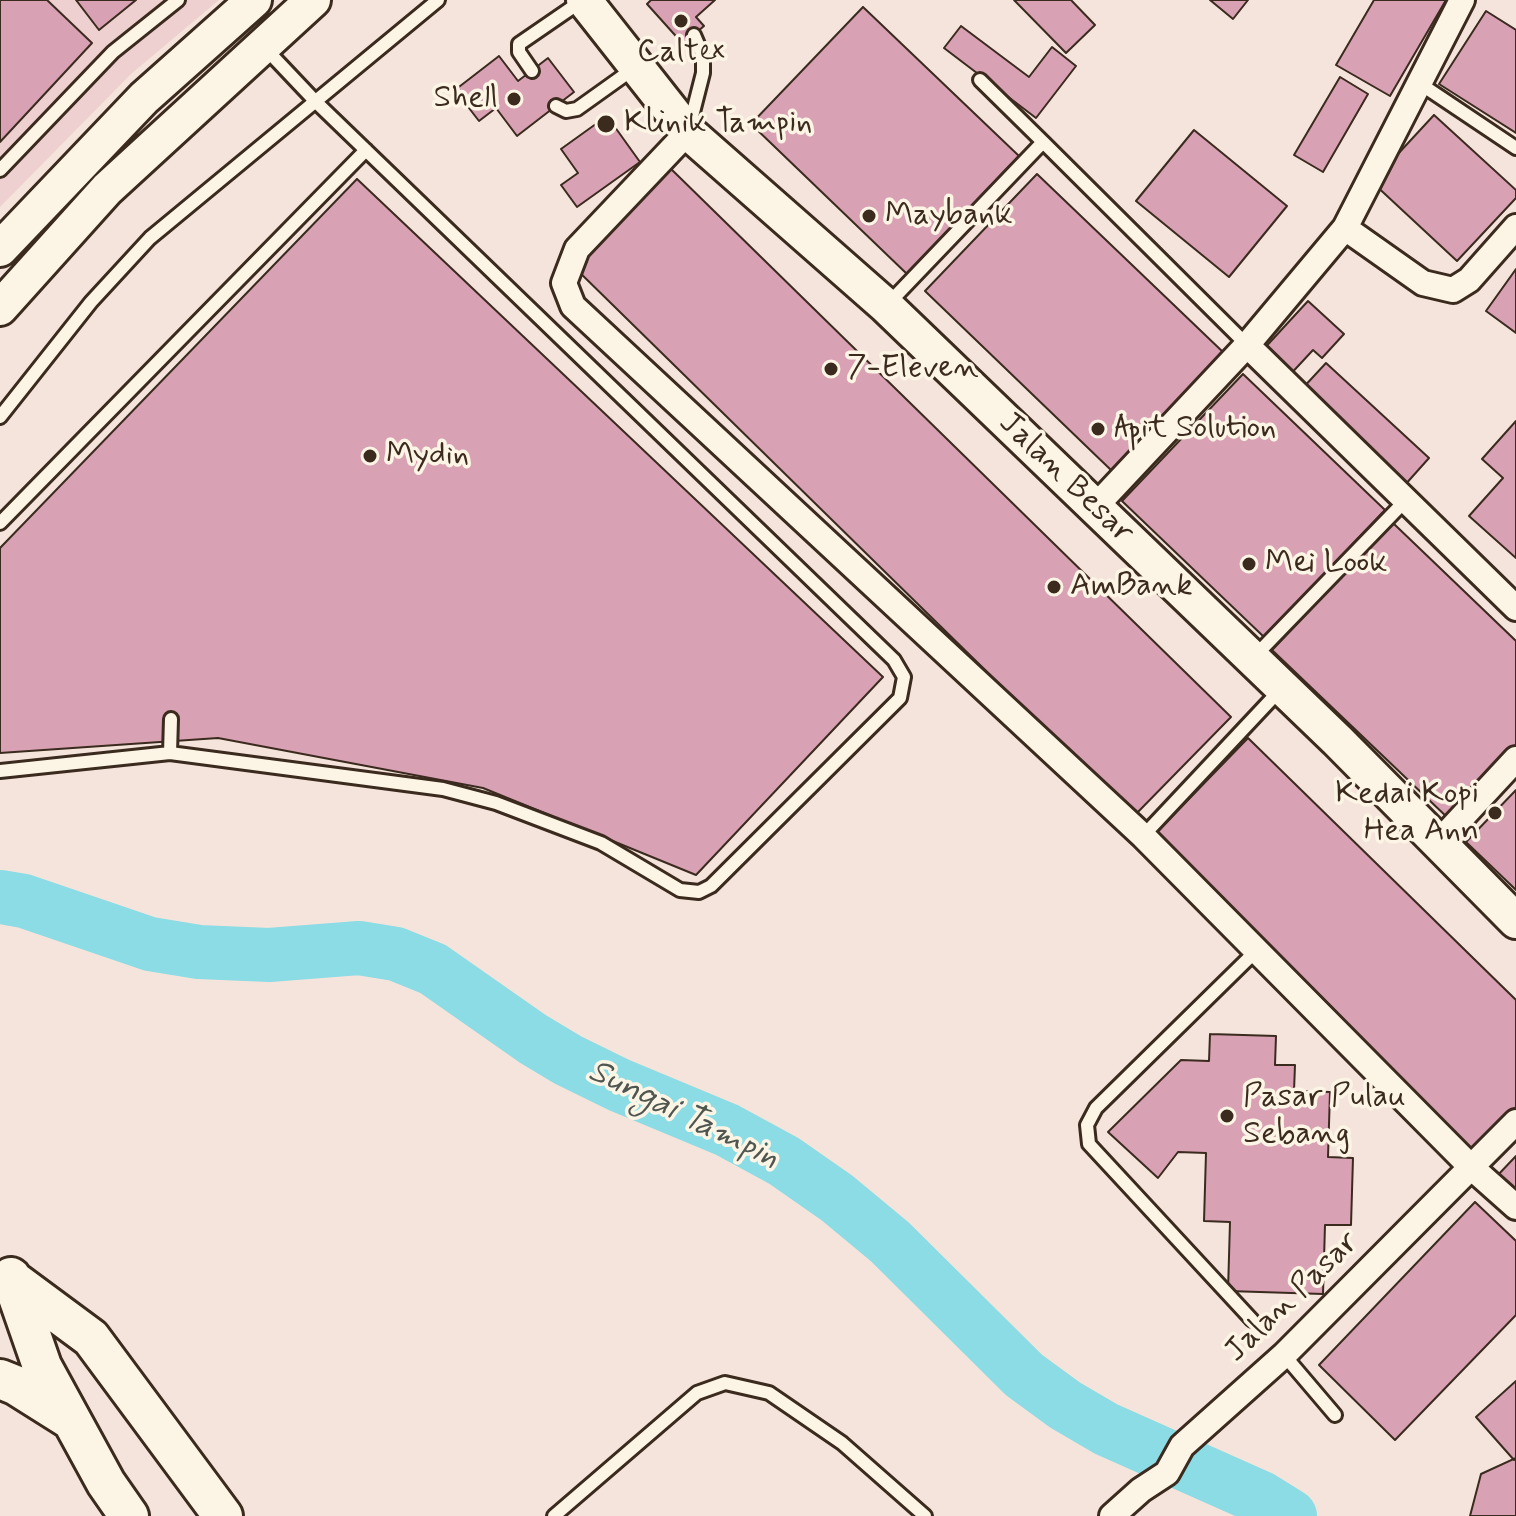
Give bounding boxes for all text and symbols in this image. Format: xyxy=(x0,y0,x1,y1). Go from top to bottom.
marker: Caltex xyxy=(672,12,690,30)
place label: Caltex xyxy=(637,34,725,72)
place label: Shell xyxy=(433,80,498,118)
marker: Shell xyxy=(505,90,523,108)
place label: Klinik Tampin xyxy=(624,105,812,143)
marker: Klinik Tampin xyxy=(595,113,617,135)
place label: Maybank xyxy=(885,197,1013,235)
marker: Maybank xyxy=(860,207,878,225)
place label: 7-Eleven xyxy=(847,350,979,388)
marker: 7-Eleven xyxy=(822,360,840,378)
street label: Jalan Besar xyxy=(989,405,1141,553)
place label: Apit Solution xyxy=(1114,410,1276,448)
marker: Apit Solution xyxy=(1089,420,1107,438)
place label: Mydin xyxy=(386,437,469,475)
marker: Mydin xyxy=(361,447,379,465)
place label: Mei Look xyxy=(1265,545,1387,583)
marker: Mei Look xyxy=(1240,555,1258,573)
place label: AmBank xyxy=(1070,568,1193,606)
marker: AmBank xyxy=(1045,578,1063,596)
place label: Kedai Kopi Hea Ann xyxy=(1335,776,1479,851)
marker: Kedai Kopi Hea Ann xyxy=(1486,804,1504,822)
water label: Sungai Tampin xyxy=(581,1052,785,1180)
place label: Pasar Pulau Sebang xyxy=(1243,1079,1406,1154)
marker: Pasar Pulau Sebang xyxy=(1218,1107,1236,1125)
street label: Jalan Pasar xyxy=(1218,1225,1368,1371)

